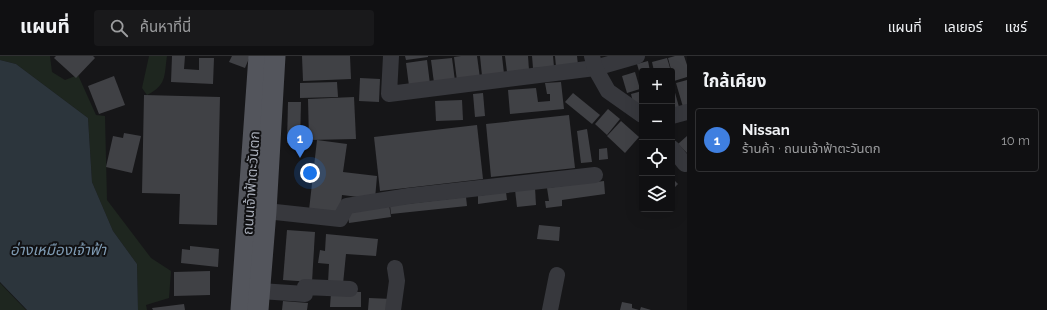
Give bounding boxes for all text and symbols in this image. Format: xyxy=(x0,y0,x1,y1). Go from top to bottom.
search box xyxy=(94,10,374,46)
text: แผนที่ xyxy=(20,15,70,37)
icon: search xyxy=(108,17,130,39)
text: ค้นหาที่นี่ xyxy=(140,18,191,36)
text: แผนที่ xyxy=(888,19,922,35)
text: เลเยอร์ xyxy=(944,19,983,35)
text: แชร์ xyxy=(1005,19,1027,35)
map controls xyxy=(639,68,675,212)
button: + xyxy=(639,68,675,104)
text: ใกล้เคียง xyxy=(703,71,766,91)
button: − xyxy=(639,104,675,140)
text: Nissan xyxy=(742,121,790,139)
pin: 1 xyxy=(287,125,313,158)
street label: ถนนเจ้าฟ้าตะวันตก xyxy=(239,131,263,235)
text: 1 xyxy=(714,133,720,148)
text: 10 m xyxy=(1001,133,1030,148)
button: locate xyxy=(639,140,675,176)
text: ร้านค้า · ถนนเจ้าฟ้าตะวันตก xyxy=(742,141,881,156)
your location xyxy=(300,163,320,183)
button: layers xyxy=(639,176,675,212)
water label: อ่างเหมืองเจ้าฟ้า xyxy=(10,241,107,259)

